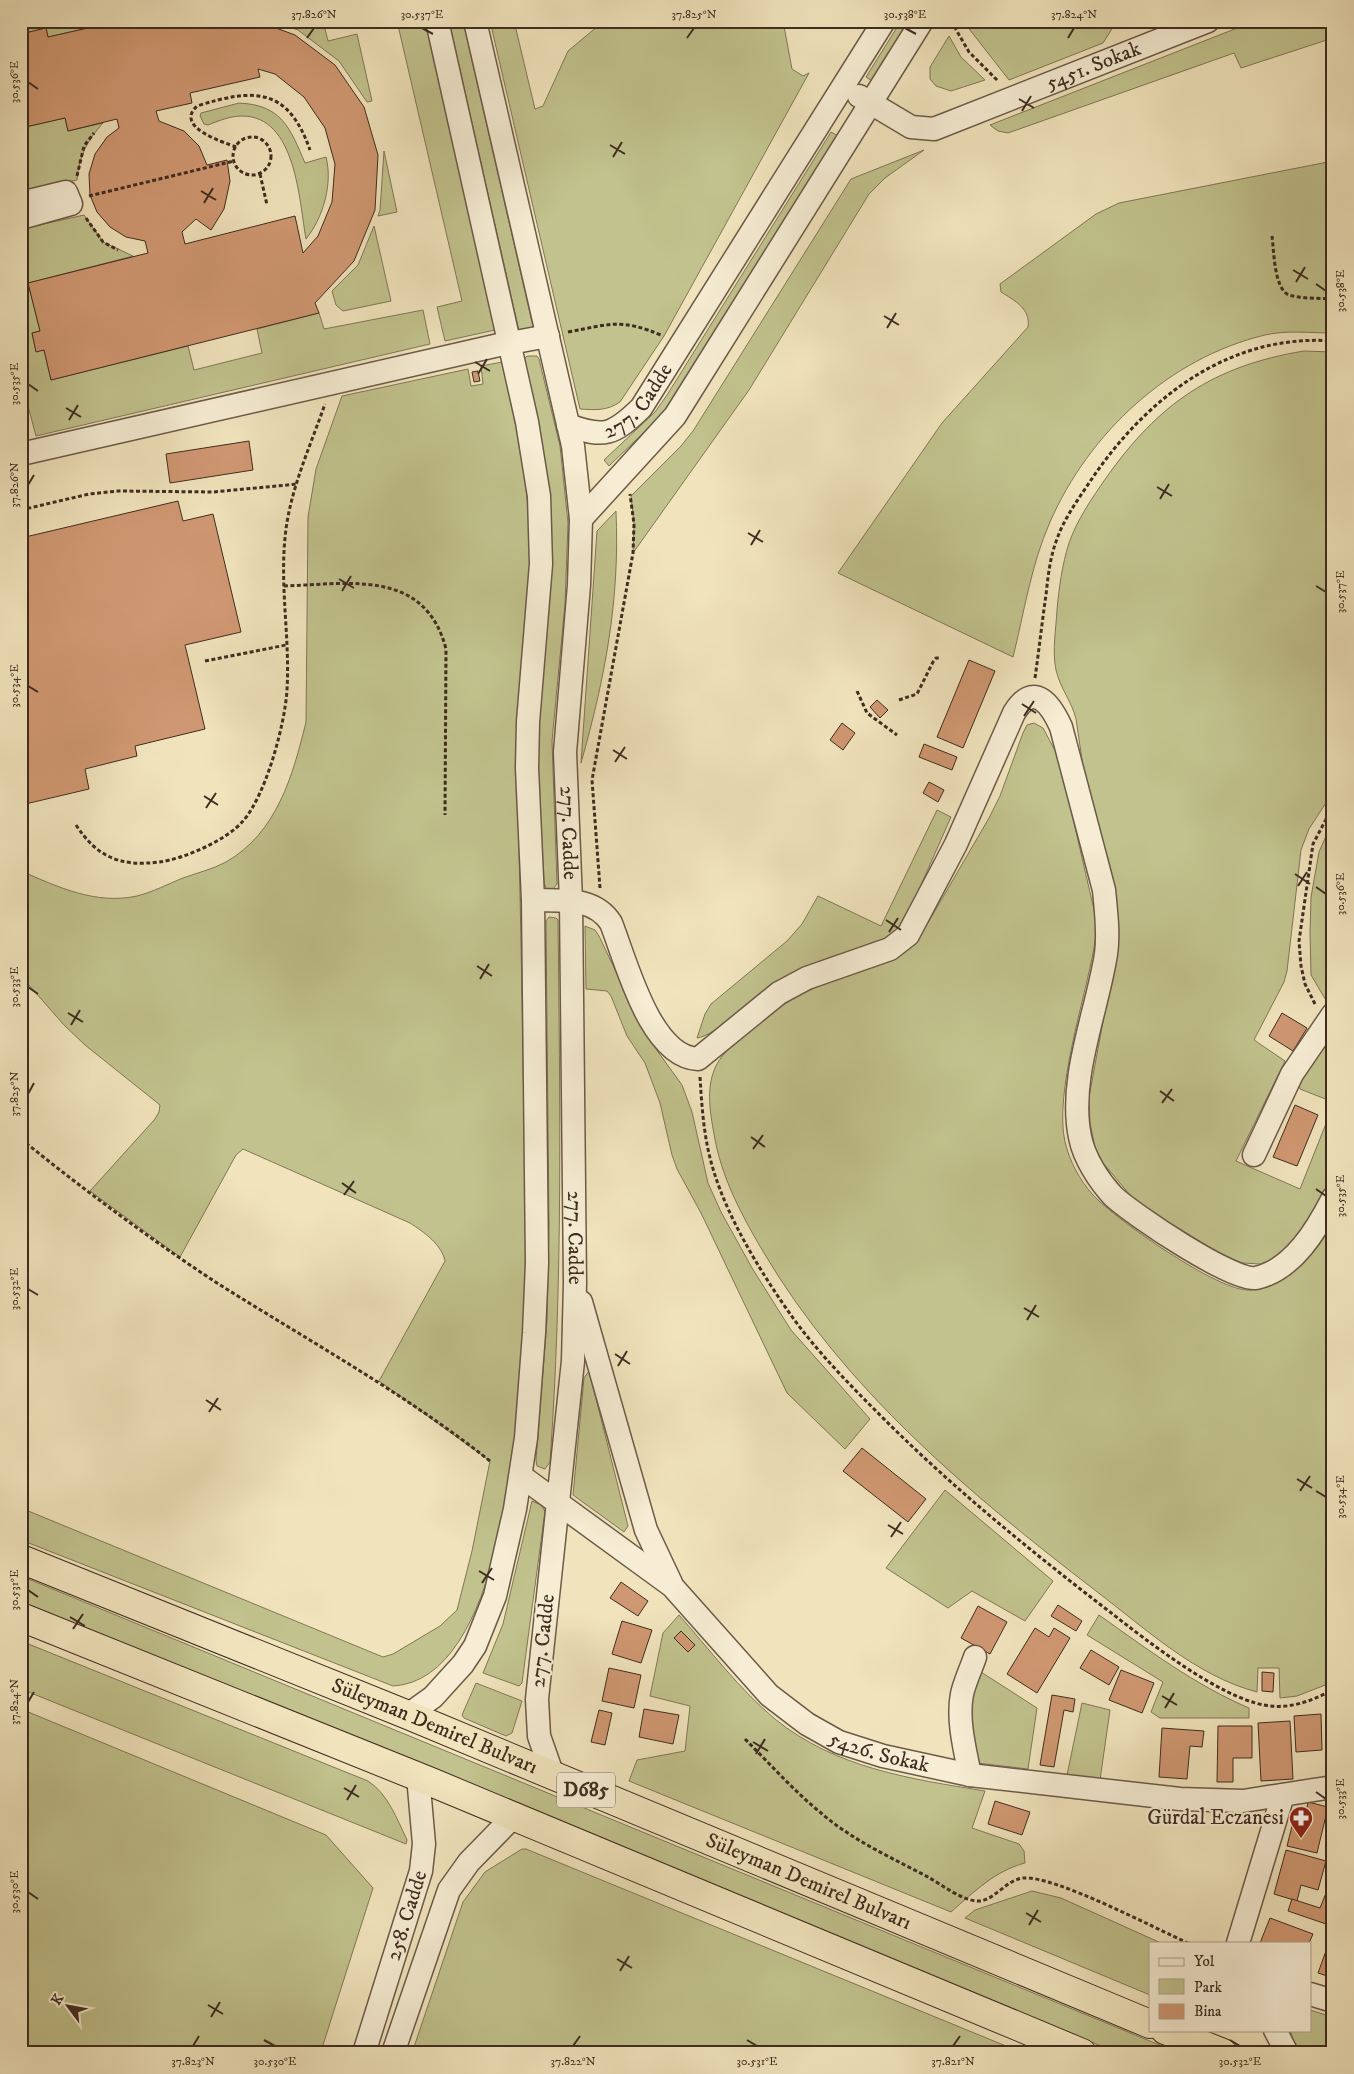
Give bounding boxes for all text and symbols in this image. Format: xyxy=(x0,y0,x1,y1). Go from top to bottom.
text: 37.826°N xyxy=(291,7,337,22)
text: 30.537°E xyxy=(401,7,444,22)
text: 37.825°N xyxy=(671,7,717,22)
text: 30.538°E xyxy=(884,7,927,22)
text: 37.824°N xyxy=(1051,7,1097,22)
street label: 5451. Sokak xyxy=(1042,36,1145,97)
text: 30.536°E xyxy=(7,60,22,103)
text: 30.538°E xyxy=(1333,269,1348,312)
street label: 277. Cadde xyxy=(601,359,679,445)
text: 30.535°E xyxy=(7,362,22,405)
text: 37.826°N xyxy=(7,462,22,508)
text: 30.537°E xyxy=(1333,570,1348,613)
text: 30.534°E xyxy=(7,664,22,708)
street label: 277. Cadde xyxy=(553,785,583,880)
text: 30.536°E xyxy=(1333,872,1348,915)
text: 30.533°E xyxy=(7,966,22,1007)
text: 37.825°N xyxy=(7,1071,22,1117)
text: 30.535°E xyxy=(1333,1174,1348,1217)
street label: 277. Cadde xyxy=(561,1191,588,1285)
text: 30.532°E xyxy=(7,1267,22,1310)
text: 30.534°E xyxy=(1333,1475,1348,1519)
text: 30.531°E xyxy=(7,1569,22,1610)
street label: 277. Cadde xyxy=(525,1593,561,1689)
street label: Süleyman Demirel Bulvarı xyxy=(328,1673,541,1780)
text: 37.824°N xyxy=(7,1679,22,1725)
street label: 5426. Sokak xyxy=(824,1726,932,1779)
road number: D685 xyxy=(557,1772,615,1808)
text: 30.533°E xyxy=(1333,1778,1348,1819)
place label: Gürdal Eczanesi xyxy=(1147,1805,1284,1831)
pharmacy icon: Gürdal Eczanesi xyxy=(1288,1805,1314,1839)
street label: Süleyman Demirel Bulvarı xyxy=(702,1827,915,1936)
street label: 258. Cadde xyxy=(381,1867,433,1964)
text: 30.530°E xyxy=(7,1870,22,1913)
legend xyxy=(1149,1942,1312,2032)
text: Yol xyxy=(1194,1952,1215,1971)
text: Park xyxy=(1194,1978,1223,1997)
north arrow xyxy=(42,1982,92,2032)
text: K xyxy=(48,1990,69,2009)
text: Bina xyxy=(1194,2002,1222,2021)
text: 37.823°N xyxy=(171,2054,215,2069)
text: 30.530°E xyxy=(254,2054,297,2069)
text: 37.822°N xyxy=(550,2054,596,2069)
text: 30.531°E xyxy=(737,2054,778,2069)
text: 37.821°N xyxy=(931,2054,975,2069)
text: 30.532°E xyxy=(1219,2054,1262,2069)

